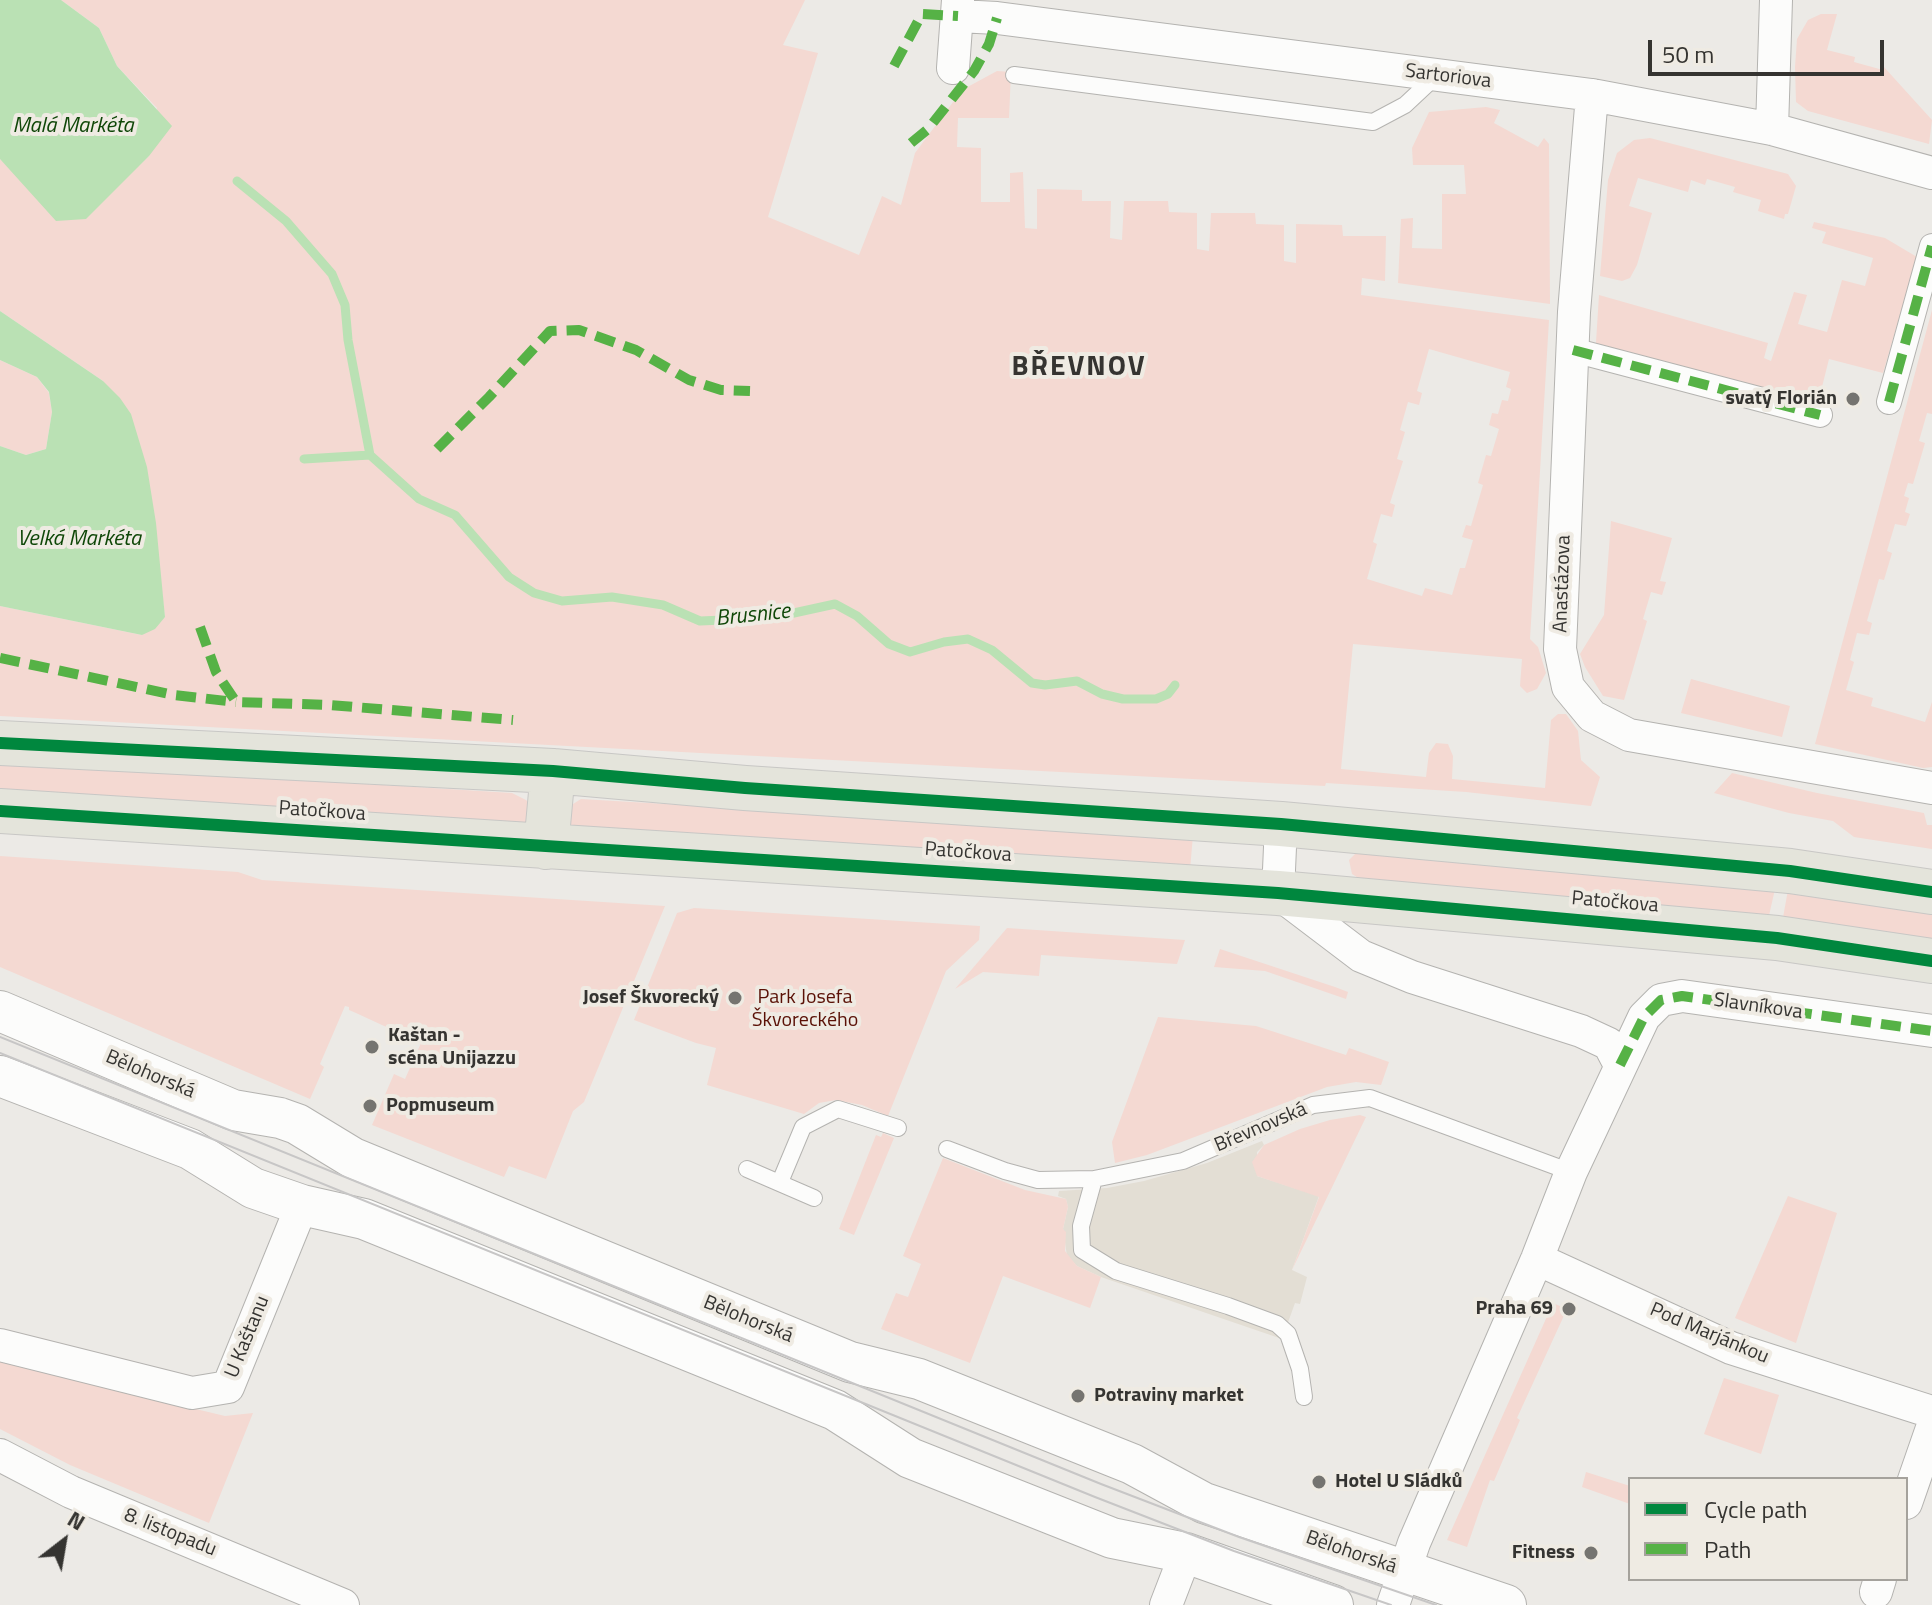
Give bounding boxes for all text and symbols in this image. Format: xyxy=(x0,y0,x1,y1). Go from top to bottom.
scale bar xyxy=(1652,24,1888,74)
text: 50 m xyxy=(1662,36,1714,72)
street label: Sartoriova xyxy=(1404,60,1492,94)
water label: Malá Markéta xyxy=(12,114,134,140)
district label: BŘEVNOV xyxy=(1011,351,1147,385)
place label: svatý Florián xyxy=(1725,387,1837,411)
marker: svatý Florián xyxy=(1844,390,1862,408)
water label: Velká Markéta xyxy=(17,527,141,553)
street label: Anastázova xyxy=(1549,535,1577,633)
water label: Brusnice xyxy=(715,599,791,633)
street label: Patočkova xyxy=(278,797,366,827)
street label: Patočkova xyxy=(924,838,1012,868)
street label: Patočkova xyxy=(1570,887,1660,919)
place label: Josef Škvorecký xyxy=(583,986,719,1010)
park label: Park Josefa Škvoreckého xyxy=(752,986,858,1033)
marker: Josef Škvorecký xyxy=(726,989,744,1007)
street label: Slavníkova xyxy=(1712,989,1804,1025)
place label: Kaštan - scéna Unijazzu xyxy=(388,1024,516,1071)
marker: Kaštan - scéna Unijazzu xyxy=(363,1038,381,1056)
street label: Bělohorská xyxy=(102,1045,198,1105)
place label: Popmuseum xyxy=(386,1094,495,1118)
marker: Popmuseum xyxy=(361,1097,379,1115)
street label: Břevnovská xyxy=(1211,1098,1311,1158)
street label: Bělohorská xyxy=(700,1291,796,1349)
street label: U Kaštanu xyxy=(221,1292,275,1382)
place label: Praha 69 xyxy=(1475,1297,1553,1321)
street label: Pod Marjánkou xyxy=(1646,1298,1772,1370)
marker: Praha 69 xyxy=(1560,1300,1578,1318)
place label: Potraviny market xyxy=(1094,1384,1244,1408)
marker: Potraviny market xyxy=(1069,1387,1087,1405)
place label: Hotel U Sládků xyxy=(1335,1470,1463,1494)
marker: Hotel U Sládků xyxy=(1310,1473,1328,1491)
legend xyxy=(1628,1477,1908,1581)
text: Cycle path xyxy=(1704,1491,1807,1527)
north arrow xyxy=(24,1501,104,1581)
text: N xyxy=(61,1502,92,1539)
street label: 8. listopadu xyxy=(120,1504,220,1562)
street label: Bělohorská xyxy=(1302,1526,1400,1580)
text: Path xyxy=(1704,1531,1751,1567)
place label: Fitness xyxy=(1512,1541,1575,1565)
marker: Fitness xyxy=(1582,1544,1600,1562)

